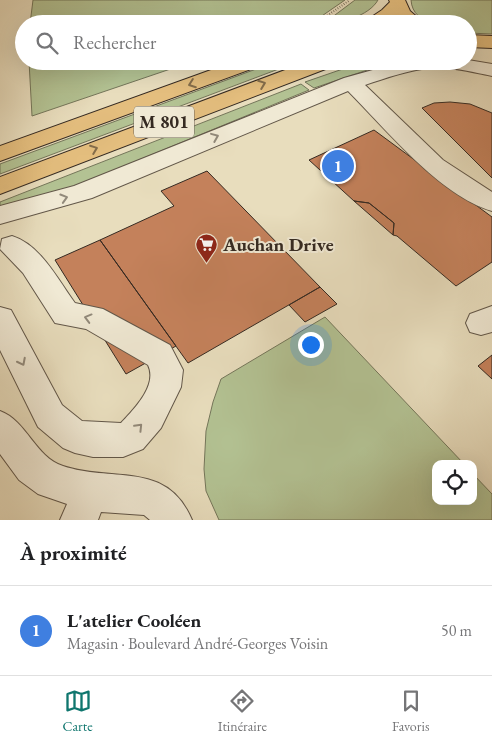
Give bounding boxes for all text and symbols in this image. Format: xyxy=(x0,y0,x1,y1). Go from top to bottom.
search box xyxy=(15,15,477,70)
icon: search xyxy=(33,29,61,57)
text: Rechercher xyxy=(73,30,156,55)
one-way arrow xyxy=(189,78,197,88)
one-way arrow xyxy=(258,80,266,90)
road number: M 801 xyxy=(134,106,194,138)
one-way arrow xyxy=(210,133,218,143)
one-way arrow xyxy=(90,145,98,155)
pin: 1 xyxy=(322,147,354,185)
one-way arrow xyxy=(59,193,68,203)
supermarket icon: Auchan Drive xyxy=(195,232,219,263)
place label: Auchan Drive xyxy=(222,232,334,257)
one-way arrow xyxy=(84,314,92,324)
your location xyxy=(298,332,324,358)
one-way arrow xyxy=(16,357,26,366)
one-way arrow xyxy=(133,424,142,433)
map controls xyxy=(432,460,477,505)
button: locate xyxy=(432,460,477,505)
text: À proximité xyxy=(20,539,127,566)
text: L'atelier Cooléen xyxy=(67,608,201,633)
text: 1 xyxy=(32,620,40,641)
text: 50 m xyxy=(441,620,472,641)
text: Magasin · Boulevard André-Georges Voisin xyxy=(67,633,328,654)
tab: Carte xyxy=(63,687,93,735)
tab: Itinéraire xyxy=(218,687,267,735)
tab: Favoris xyxy=(392,687,429,735)

